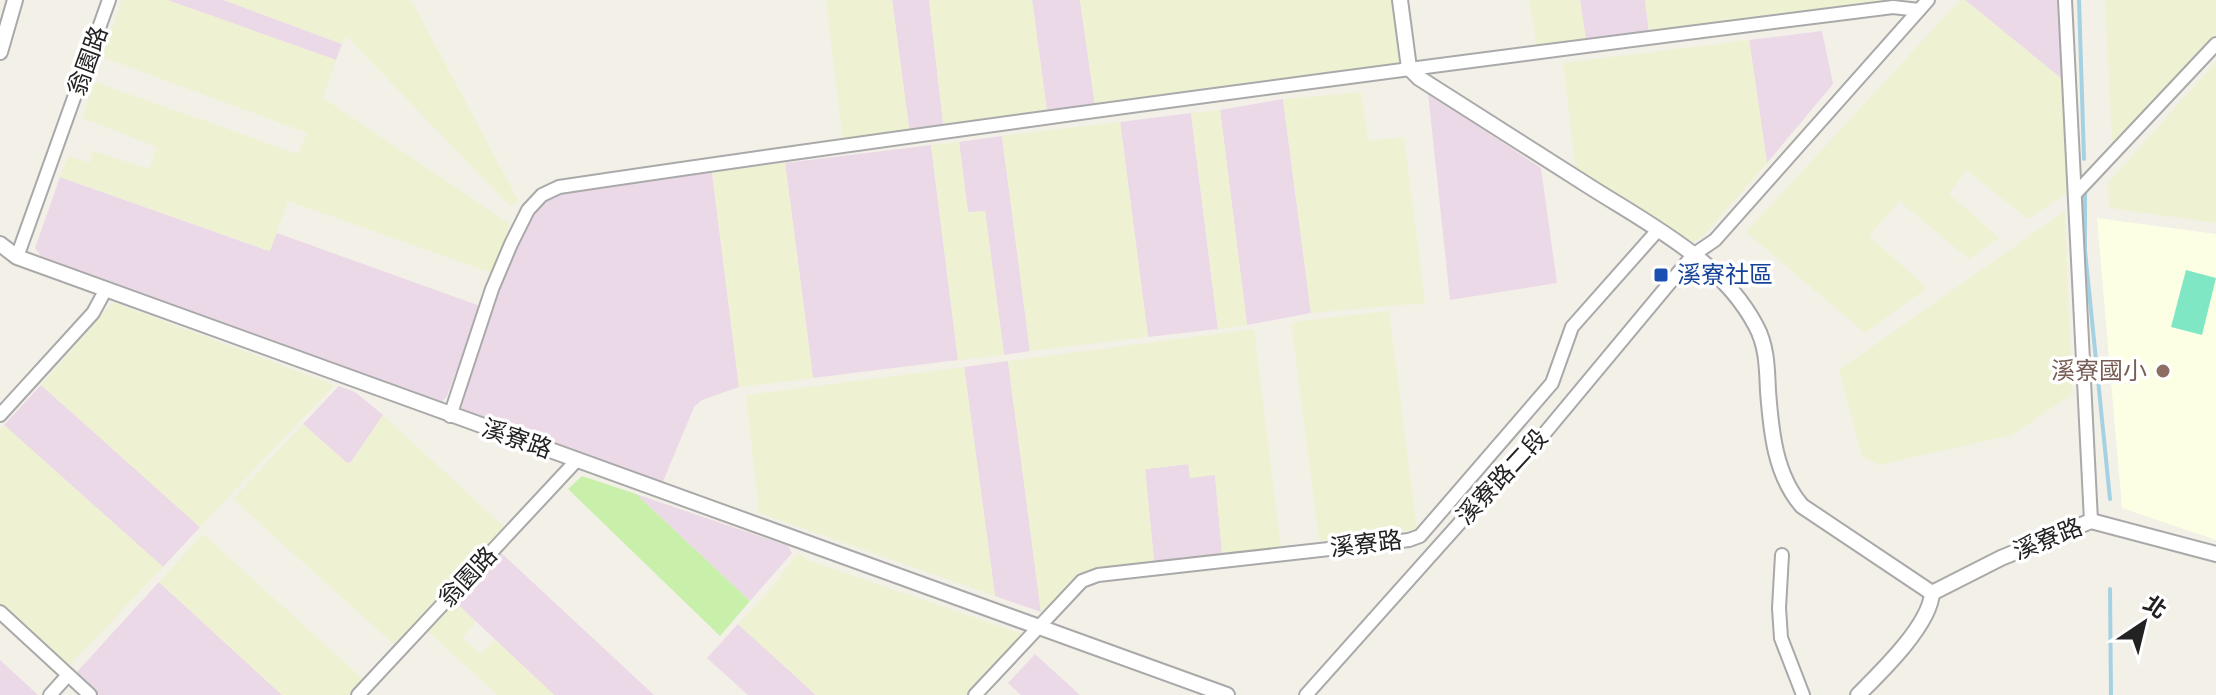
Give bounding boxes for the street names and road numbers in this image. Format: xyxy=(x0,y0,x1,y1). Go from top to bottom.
street label: 翁園路 xyxy=(61,22,114,100)
street label: 溪寮路 xyxy=(478,412,556,465)
street label: 溪寮路二段 xyxy=(1449,422,1554,531)
street label: 溪寮路 xyxy=(2009,511,2087,566)
street label: 溪寮路 xyxy=(1328,524,1404,563)
street label: 翁園路 xyxy=(432,540,504,614)

